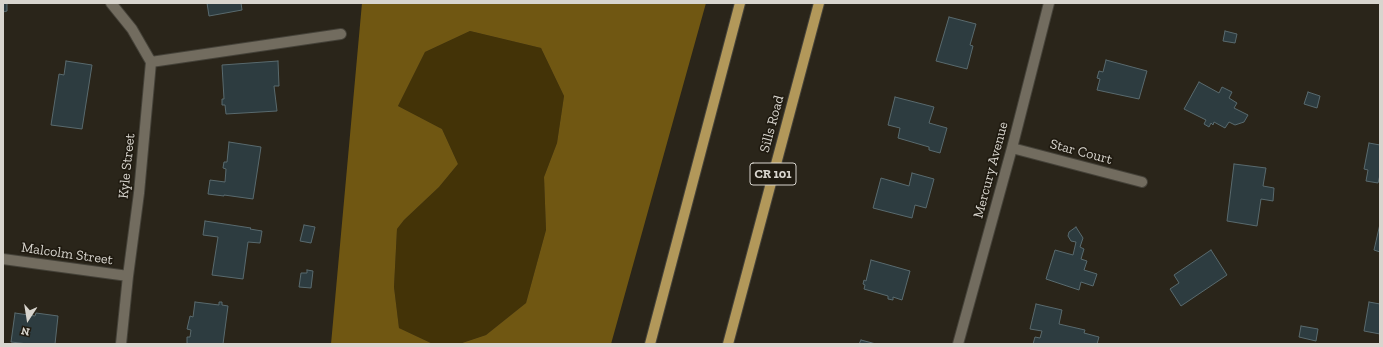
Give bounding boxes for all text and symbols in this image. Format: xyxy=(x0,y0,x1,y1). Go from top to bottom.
street label: Sills Road xyxy=(756,94,788,154)
street label: Mercury Avenue xyxy=(970,120,1012,220)
street label: Kyle Street xyxy=(115,132,139,200)
street label: Star Court xyxy=(1048,136,1114,168)
road number: CR 101 xyxy=(750,163,796,185)
street label: Malcolm Street xyxy=(20,239,114,269)
north arrow xyxy=(8,299,48,339)
text: N xyxy=(20,324,31,338)

